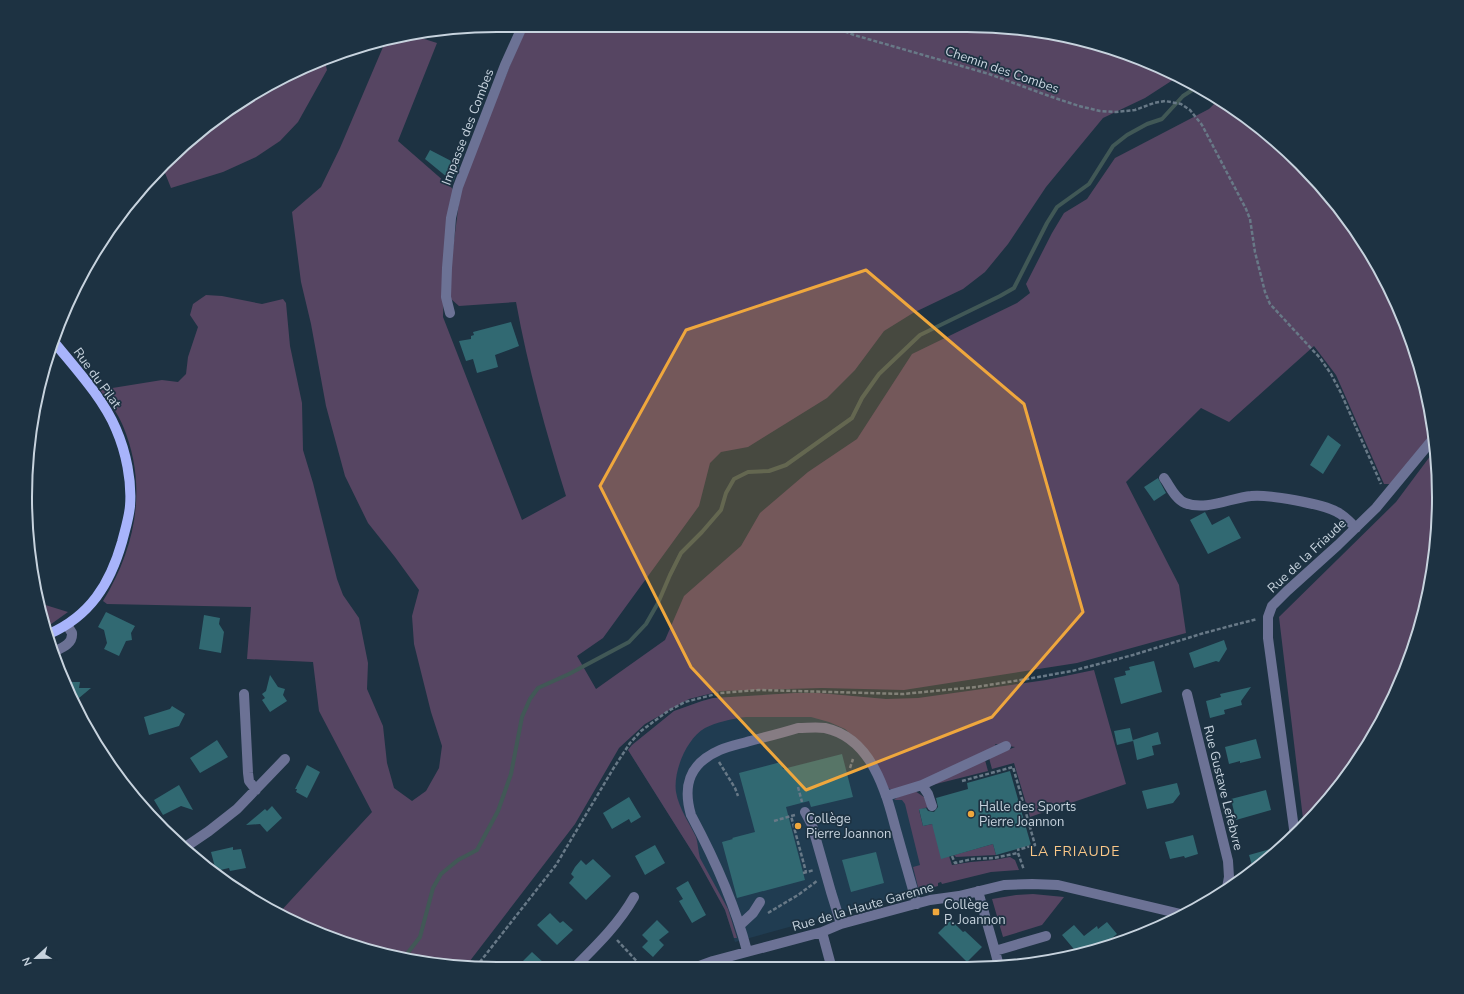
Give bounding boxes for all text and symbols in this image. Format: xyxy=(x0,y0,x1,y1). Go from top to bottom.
street label: Chemin des Combes xyxy=(943,42,1061,98)
street label: Impasse des Combes xyxy=(438,66,498,188)
street label: Rue du Pilat xyxy=(69,344,125,412)
street label: Rue de la Friaude xyxy=(1264,515,1350,597)
street label: Rue Gustave Lefebvre xyxy=(1199,724,1247,852)
place label: Halle des Sports Pierre Joannon xyxy=(979,798,1076,831)
marker: Halle des Sports Pierre Joannon xyxy=(966,809,976,819)
place label: Collège Pierre Joannon xyxy=(806,810,891,843)
marker: Collège Pierre Joannon xyxy=(793,821,803,831)
district label: LA FRIAUDE xyxy=(1030,842,1120,861)
street label: Rue de la Haute Garenne xyxy=(790,878,936,936)
place label: Collège P. Joannon xyxy=(944,896,1006,929)
marker: Collège P. Joannon xyxy=(931,907,941,917)
north arrow xyxy=(16,938,56,978)
text: N xyxy=(19,955,36,968)

